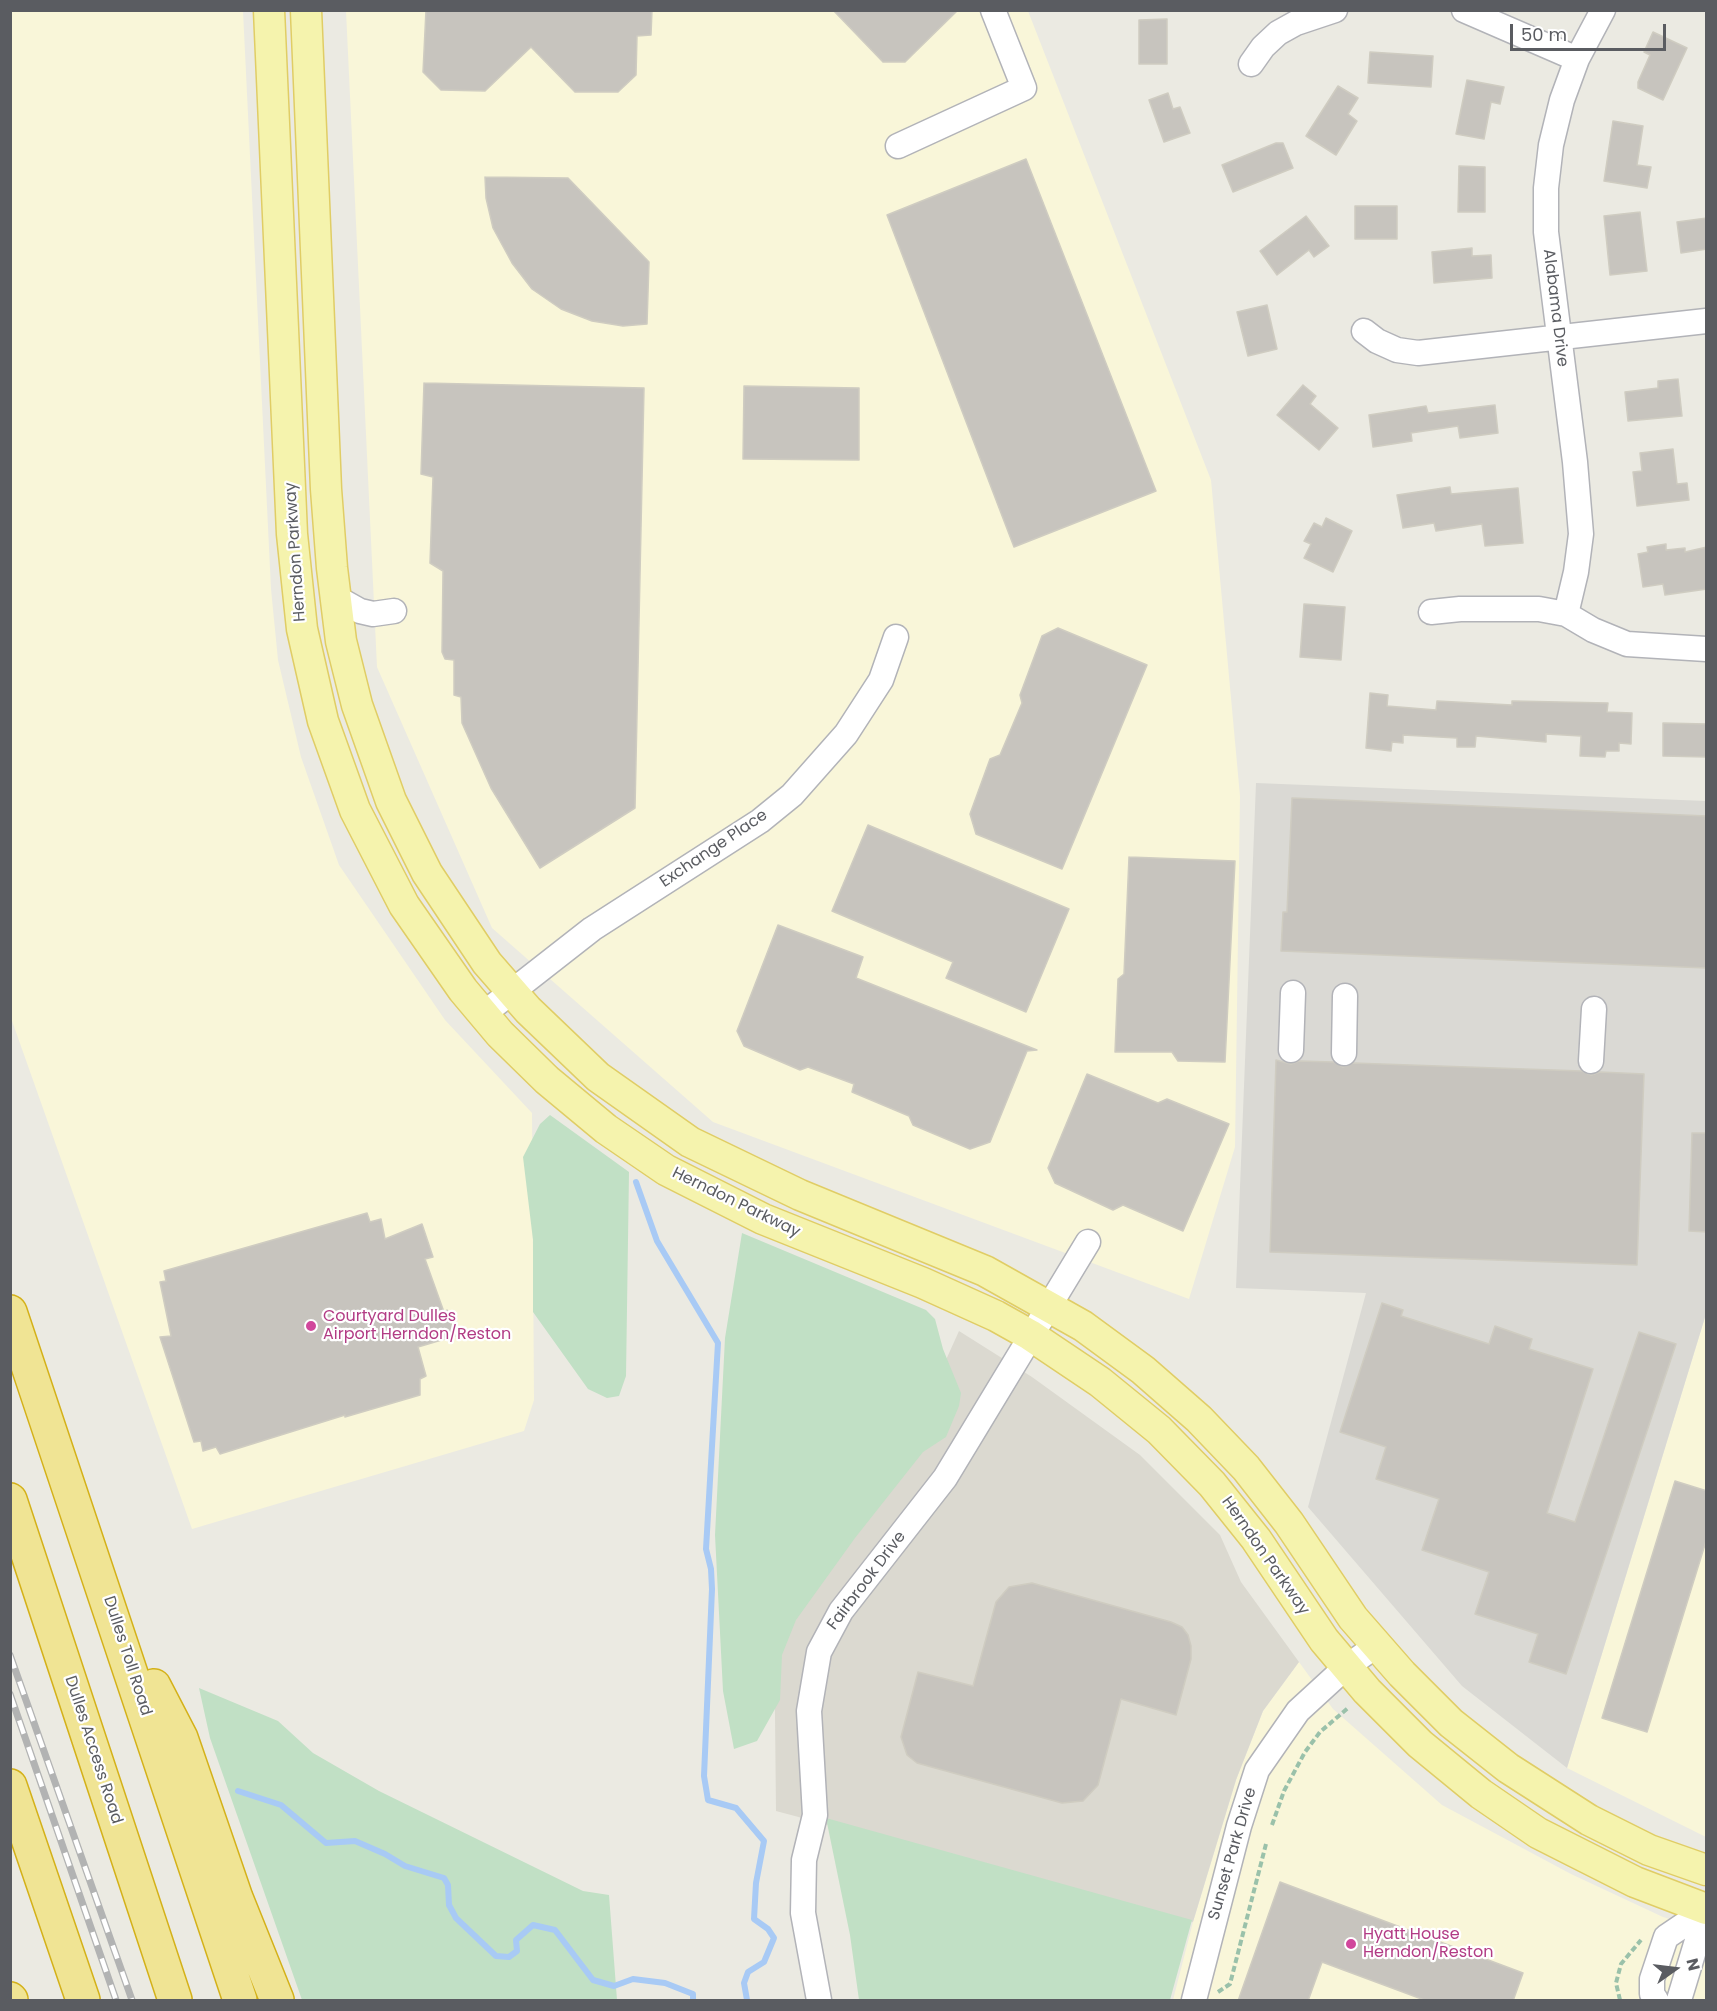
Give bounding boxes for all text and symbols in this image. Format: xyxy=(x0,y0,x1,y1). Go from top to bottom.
scale bar xyxy=(1513,12,1669,50)
text: 50 m xyxy=(1521,22,1567,47)
street label: Alabama Drive xyxy=(1538,248,1572,368)
street label: Herndon Parkway xyxy=(282,482,310,622)
street label: Exchange Place xyxy=(657,806,771,892)
street label: Herndon Parkway xyxy=(669,1164,803,1242)
place label: Courtyard Dulles Airport Herndon/Reston xyxy=(323,1307,511,1345)
marker: Courtyard Dulles Airport Herndon/Reston xyxy=(304,1319,318,1333)
street label: Herndon Parkway xyxy=(1217,1493,1313,1619)
street label: Fairbrook Drive xyxy=(824,1528,910,1634)
street label: Dulles Toll Road xyxy=(99,1594,155,1718)
street label: Dulles Access Road xyxy=(60,1673,126,1827)
street label: Sunset Park Drive xyxy=(1205,1786,1261,1922)
place label: Hyatt House Herndon/Reston xyxy=(1363,1925,1493,1963)
marker: Hyatt House Herndon/Reston xyxy=(1344,1937,1358,1951)
north arrow xyxy=(1645,1939,1705,1999)
text: N xyxy=(1680,1956,1706,1973)

